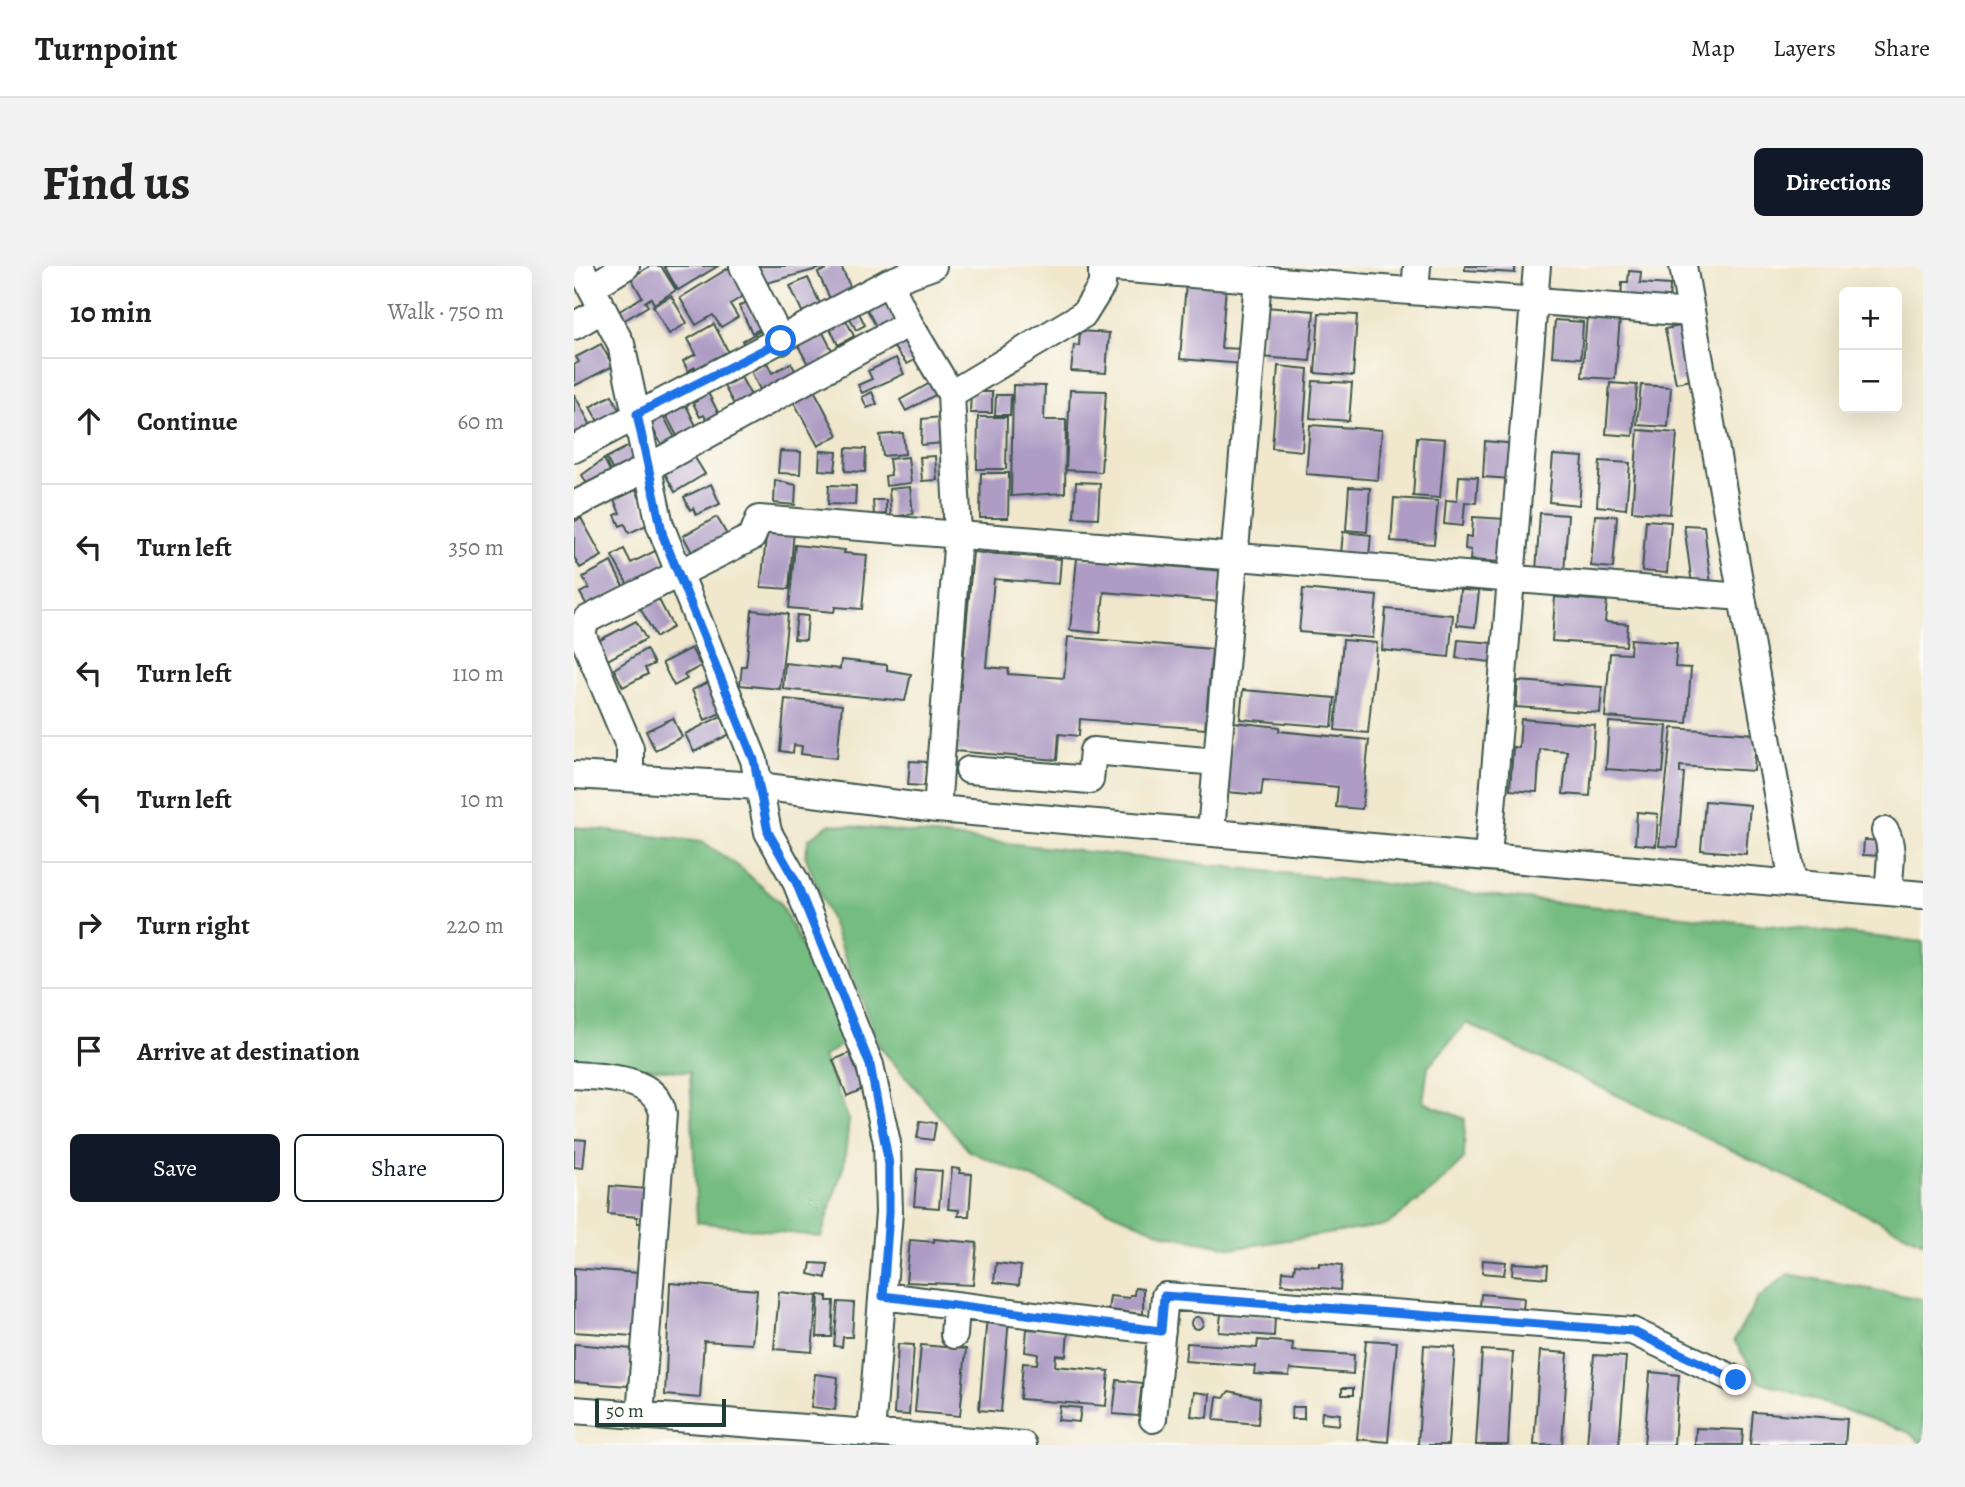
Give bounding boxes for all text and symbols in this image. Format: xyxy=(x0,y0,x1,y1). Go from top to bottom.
text: Turnpoint xyxy=(35,26,177,71)
text: Map xyxy=(1691,32,1735,64)
text: Layers xyxy=(1773,32,1836,64)
text: Share xyxy=(1874,32,1930,64)
button: Directions xyxy=(1754,148,1923,216)
text: Find us xyxy=(42,149,190,216)
map controls xyxy=(1839,287,1902,413)
button: + xyxy=(1839,287,1902,350)
text: 10 min xyxy=(70,292,152,332)
text: Walk · 750 m xyxy=(387,296,504,327)
route start xyxy=(765,325,796,356)
button: − xyxy=(1839,350,1902,413)
icon: ahead xyxy=(70,402,108,440)
text: Continue xyxy=(137,404,238,439)
text: 60 m xyxy=(457,406,504,437)
icon: left xyxy=(70,528,108,566)
text: Turn left xyxy=(137,530,232,565)
text: 350 m xyxy=(449,532,504,563)
icon: left xyxy=(70,654,108,692)
text: Turn left xyxy=(137,656,232,691)
text: 110 m xyxy=(452,658,504,689)
icon: left xyxy=(70,780,108,818)
text: Turn left xyxy=(137,782,232,817)
text: 10 m xyxy=(460,784,504,815)
icon: right xyxy=(70,906,108,944)
text: Turn right xyxy=(137,908,250,943)
text: 220 m xyxy=(446,910,504,941)
icon: arrive xyxy=(70,1032,108,1070)
text: Arrive at destination xyxy=(137,1034,360,1069)
button: Save xyxy=(70,1134,280,1202)
button: Share xyxy=(294,1134,504,1202)
route end xyxy=(1720,1364,1751,1395)
scale bar xyxy=(595,1396,726,1428)
text: 50 m xyxy=(606,1398,644,1424)

